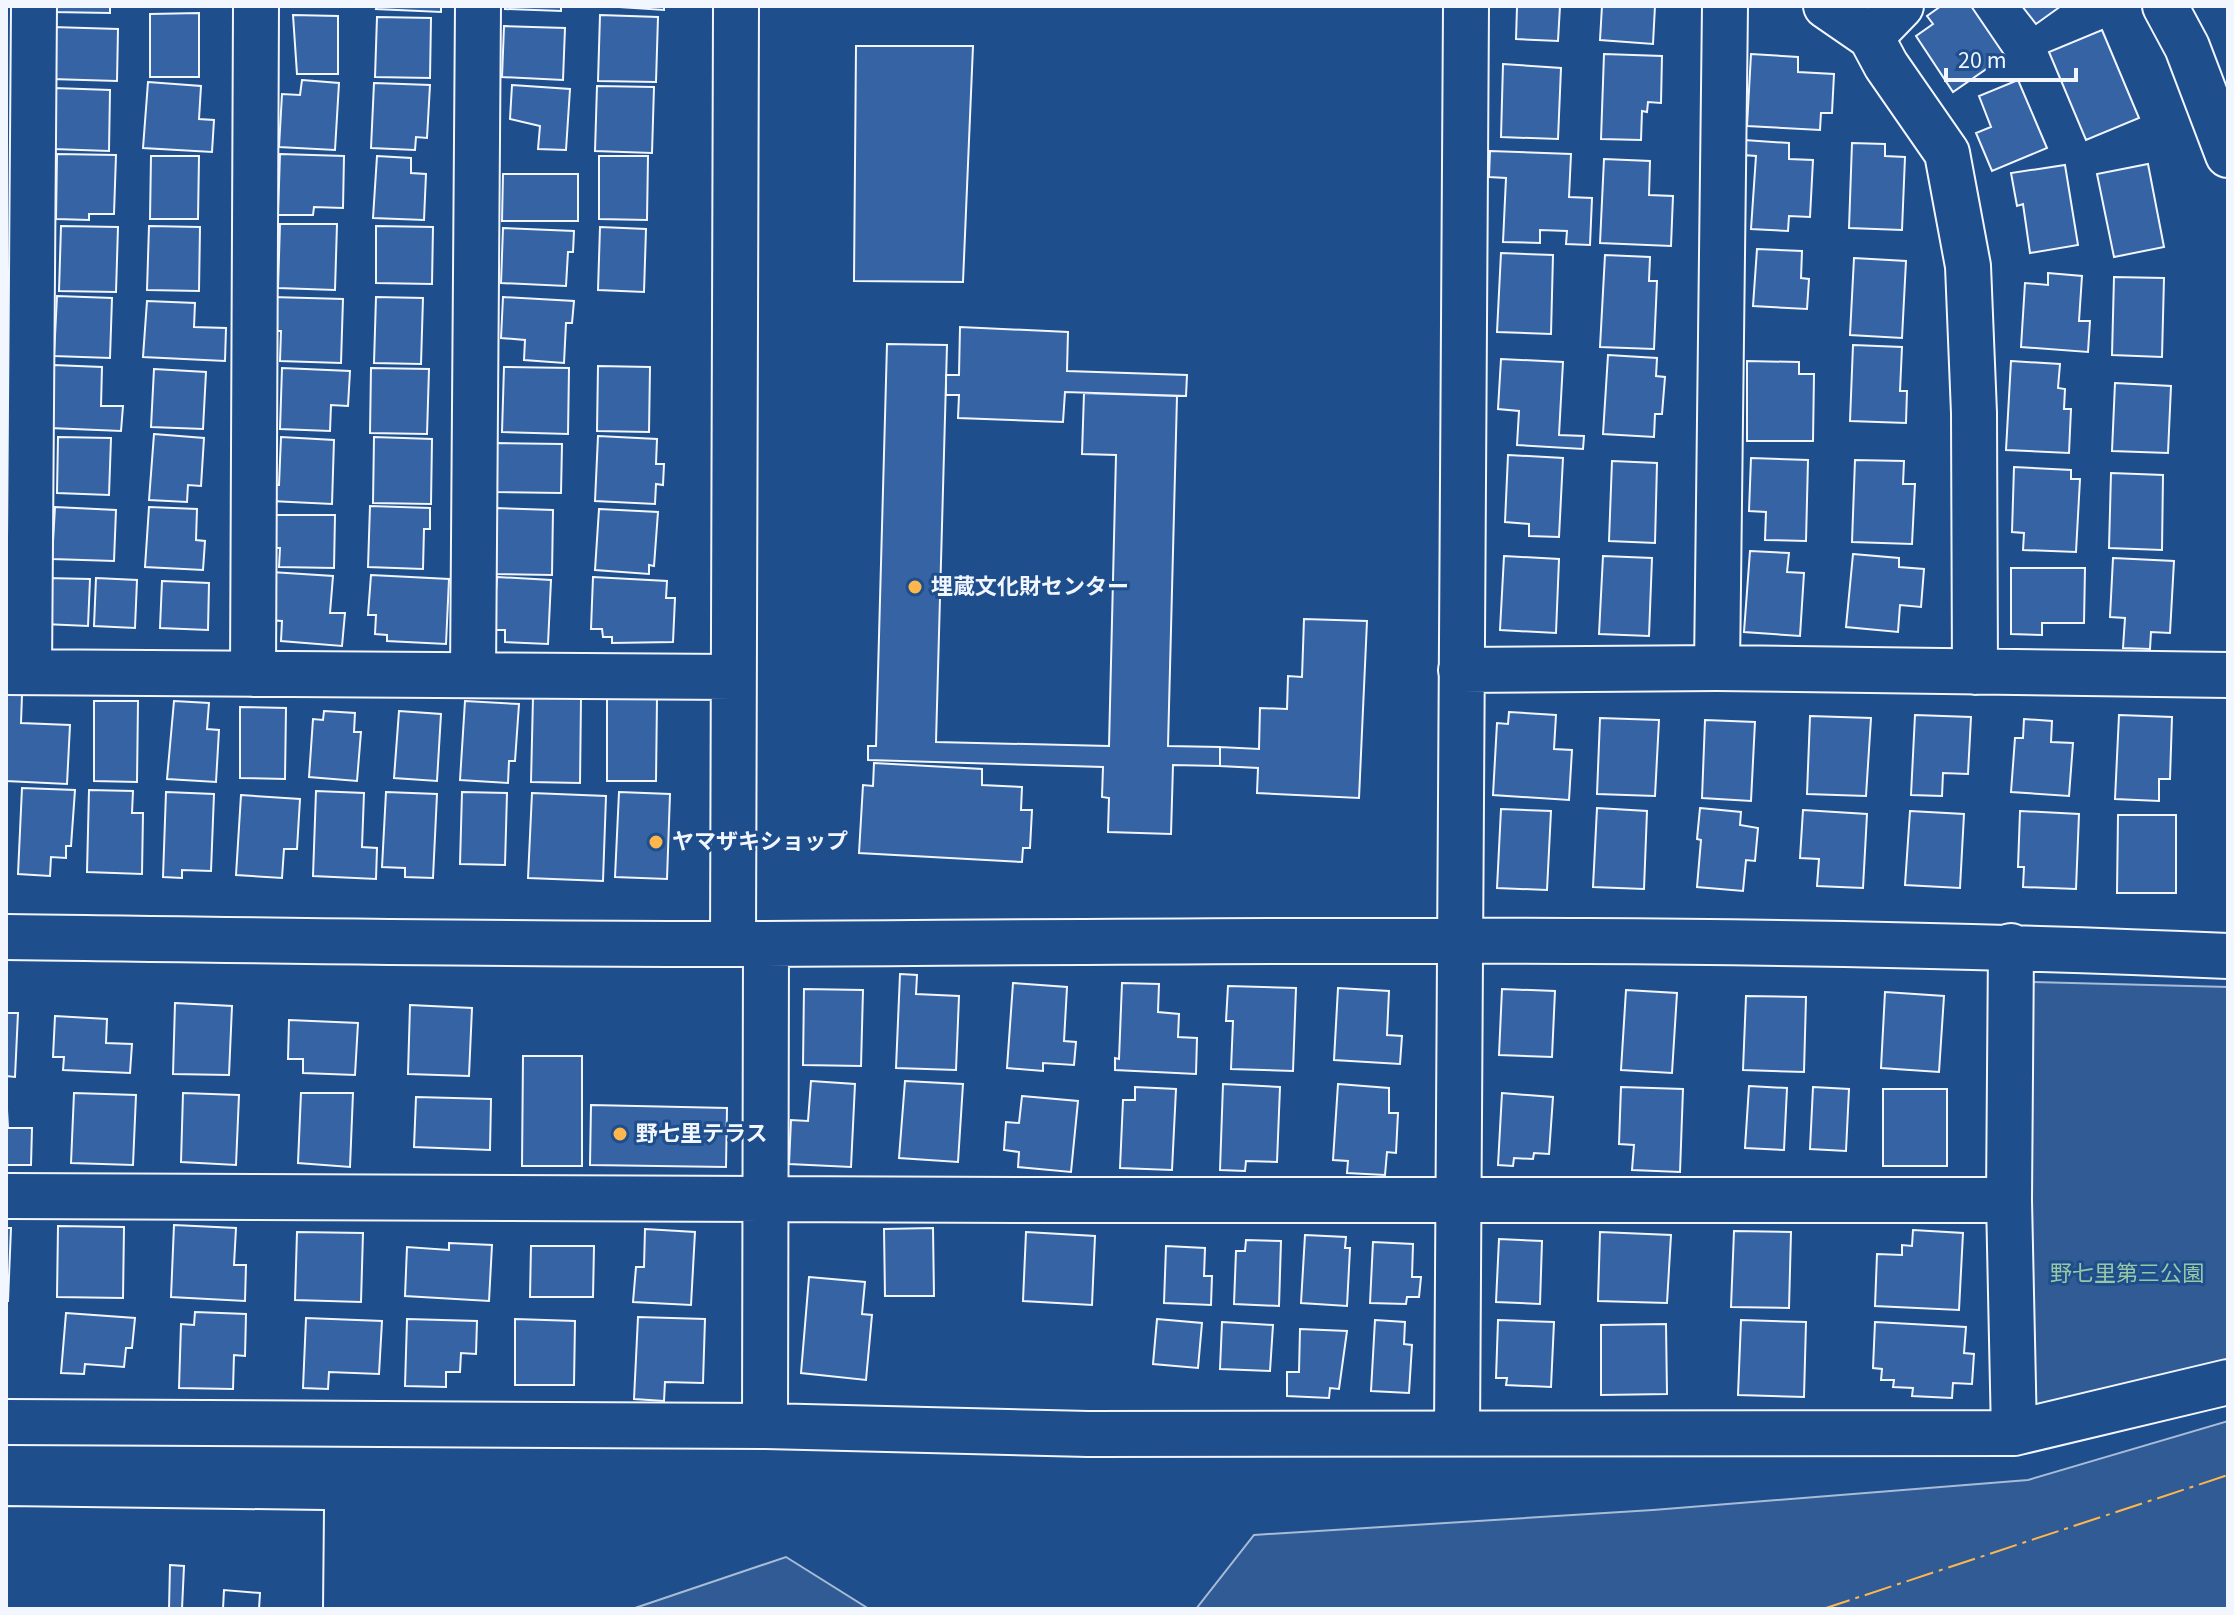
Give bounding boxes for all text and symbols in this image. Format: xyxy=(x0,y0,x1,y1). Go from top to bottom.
scale bar xyxy=(1946,32,2076,82)
text: 20 m xyxy=(1958,43,2007,78)
place label: 埋蔵文化財センター xyxy=(931,571,1129,603)
marker: 埋蔵文化財センター xyxy=(906,578,924,596)
place label: ヤマザキショップ xyxy=(672,826,848,858)
marker: ヤマザキショップ xyxy=(647,833,665,851)
place label: 野七里テラス xyxy=(636,1118,768,1150)
marker: 野七里テラス xyxy=(611,1125,629,1143)
park label: 野七里第三公園 xyxy=(2050,1258,2204,1290)

